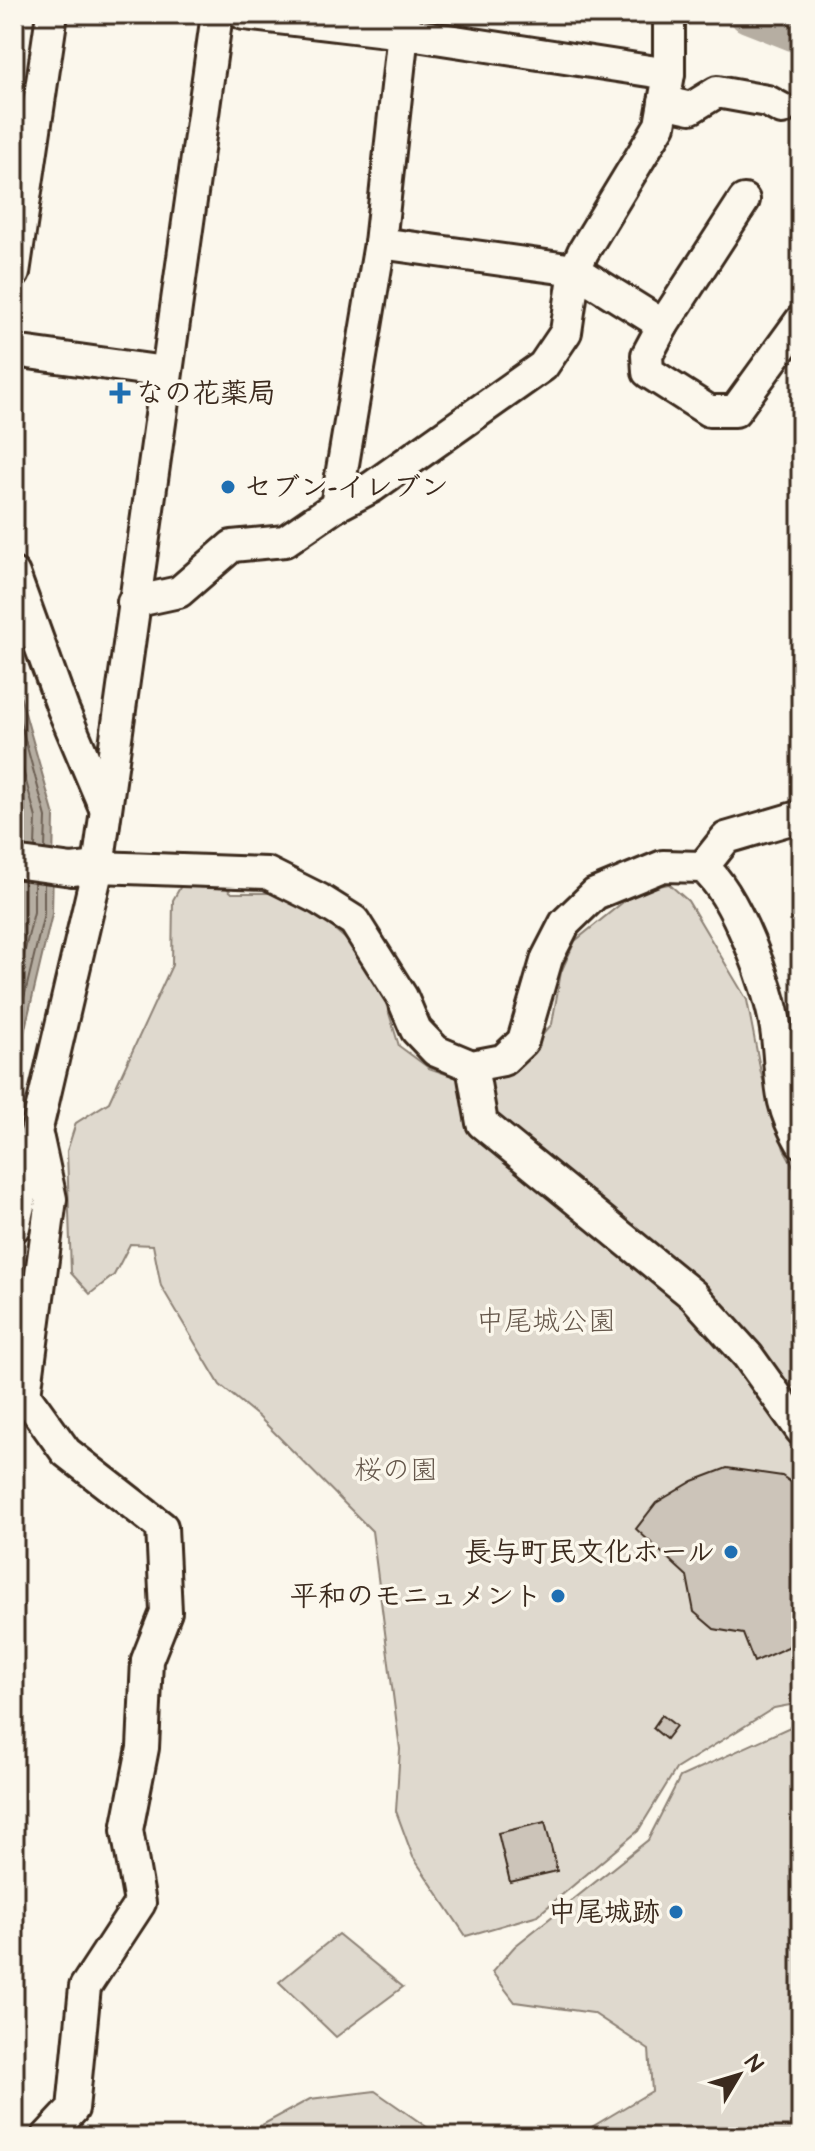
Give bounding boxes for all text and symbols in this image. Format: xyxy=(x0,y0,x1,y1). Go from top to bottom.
place label: なの花薬局 xyxy=(136,374,276,413)
marker: なの花薬局 xyxy=(111,384,129,402)
place label: セブン-イレブン xyxy=(244,468,449,507)
marker: セブン-イレブン xyxy=(219,478,237,496)
park label: 中尾城公園 xyxy=(476,1302,616,1341)
park label: 桜の園 xyxy=(354,1451,438,1490)
place label: 長与町民文化ホール xyxy=(464,1533,715,1572)
marker: 長与町民文化ホール xyxy=(722,1543,740,1561)
place label: 平和のモニュメント xyxy=(290,1577,542,1616)
marker: 平和のモニュメント xyxy=(549,1587,567,1605)
place label: 中尾城跡 xyxy=(548,1893,660,1932)
marker: 中尾城跡 xyxy=(667,1903,685,1921)
north arrow xyxy=(699,2035,779,2115)
text: N xyxy=(737,2049,770,2079)

